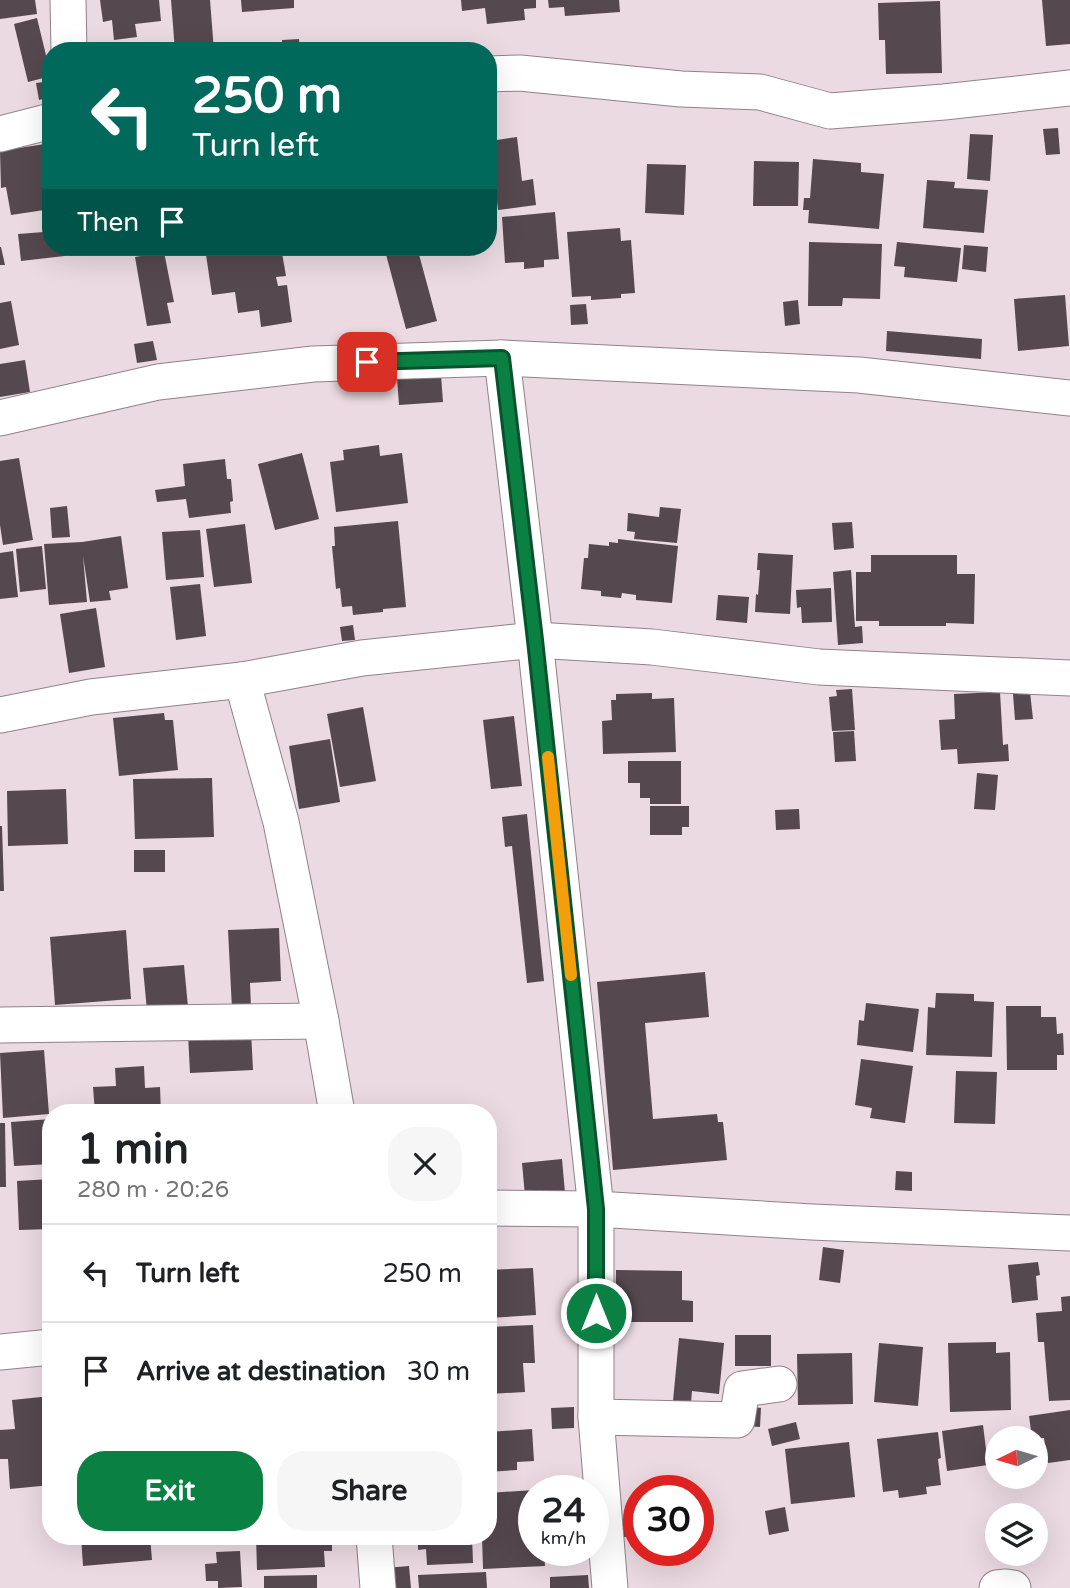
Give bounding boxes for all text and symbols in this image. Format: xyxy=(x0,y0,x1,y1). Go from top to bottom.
text: 250 m xyxy=(192,67,342,126)
icon: left xyxy=(77,70,168,161)
text: Turn left xyxy=(192,127,319,165)
icon: arrive xyxy=(153,203,191,241)
text: Then xyxy=(77,207,139,238)
pin xyxy=(337,332,397,392)
icon: arrive xyxy=(348,343,386,381)
text: 1 min xyxy=(77,1124,189,1175)
button: close xyxy=(388,1127,462,1201)
text: 280 m · 20:26 xyxy=(77,1176,229,1204)
icon: left xyxy=(77,1254,115,1292)
text: Turn left xyxy=(136,1258,239,1289)
text: 250 m xyxy=(382,1258,462,1289)
position arrow xyxy=(559,1276,633,1350)
icon: arrive xyxy=(77,1352,115,1390)
text: Arrive at destination xyxy=(136,1356,386,1387)
text: 30 m xyxy=(407,1356,470,1387)
north arrow xyxy=(985,1426,1048,1489)
map controls xyxy=(985,1426,1048,1566)
button: Exit xyxy=(77,1451,263,1531)
button: Share xyxy=(277,1451,462,1531)
speed limit sign: 30 xyxy=(623,1475,714,1566)
text: 24 xyxy=(542,1490,585,1532)
button: layers xyxy=(985,1503,1048,1566)
text: km/h xyxy=(541,1527,586,1549)

